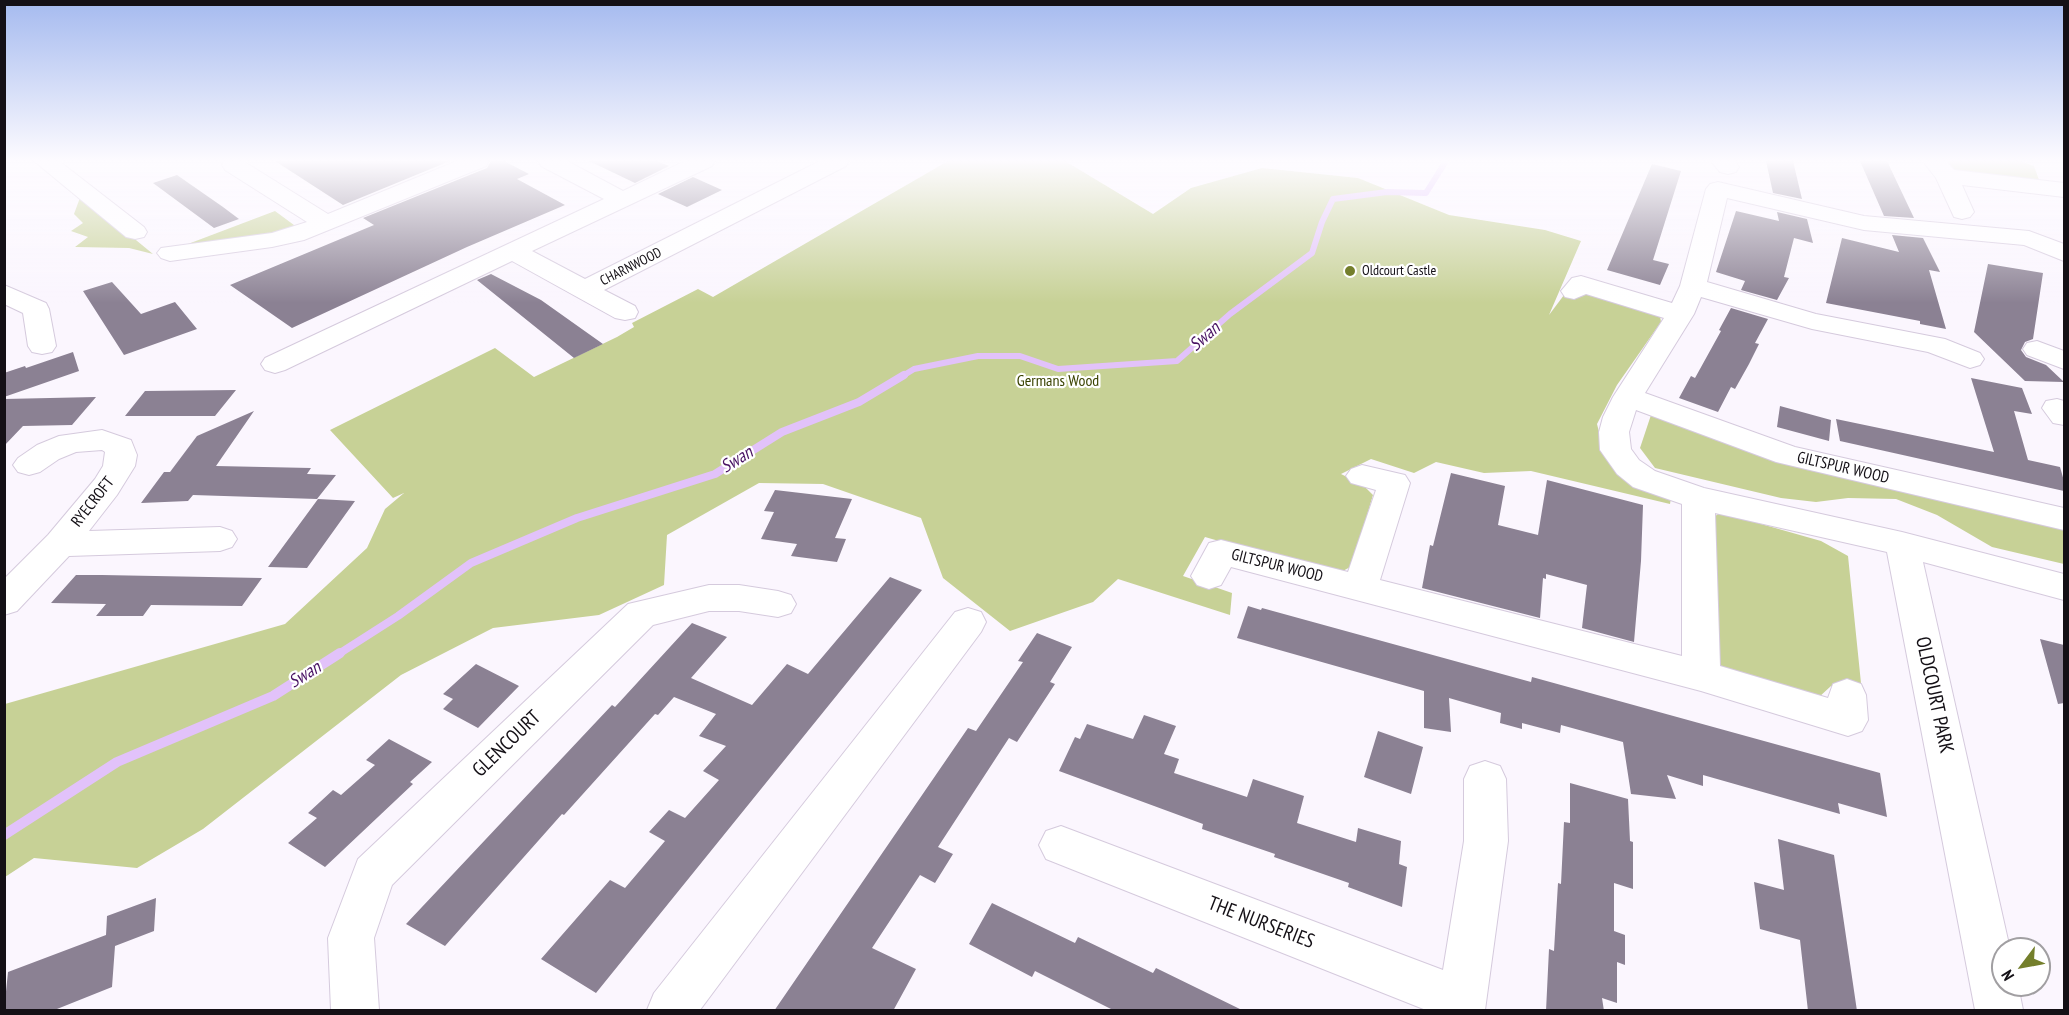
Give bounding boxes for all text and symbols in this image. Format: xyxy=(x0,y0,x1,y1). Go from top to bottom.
street label: CHARNWOOD xyxy=(597,244,665,290)
place label: Oldcourt Castle xyxy=(1362,263,1436,279)
marker: Oldcourt Castle xyxy=(1343,264,1357,278)
water label: Swan xyxy=(1185,318,1225,356)
park label: Germans Wood xyxy=(1017,371,1099,391)
water label: Swan xyxy=(717,442,757,478)
street label: GILTSPUR WOOD xyxy=(1795,448,1891,488)
street label: RYECROFT xyxy=(68,473,118,531)
street label: GILTSPUR WOOD xyxy=(1229,545,1325,587)
street label: OLDCOURT PARK xyxy=(1910,634,1958,756)
water label: Swan xyxy=(285,657,325,693)
street label: GLENCOURT xyxy=(468,706,546,782)
street label: THE NURSERIES xyxy=(1205,892,1317,954)
north arrow xyxy=(1991,937,2051,997)
text: N xyxy=(1997,967,2018,984)

